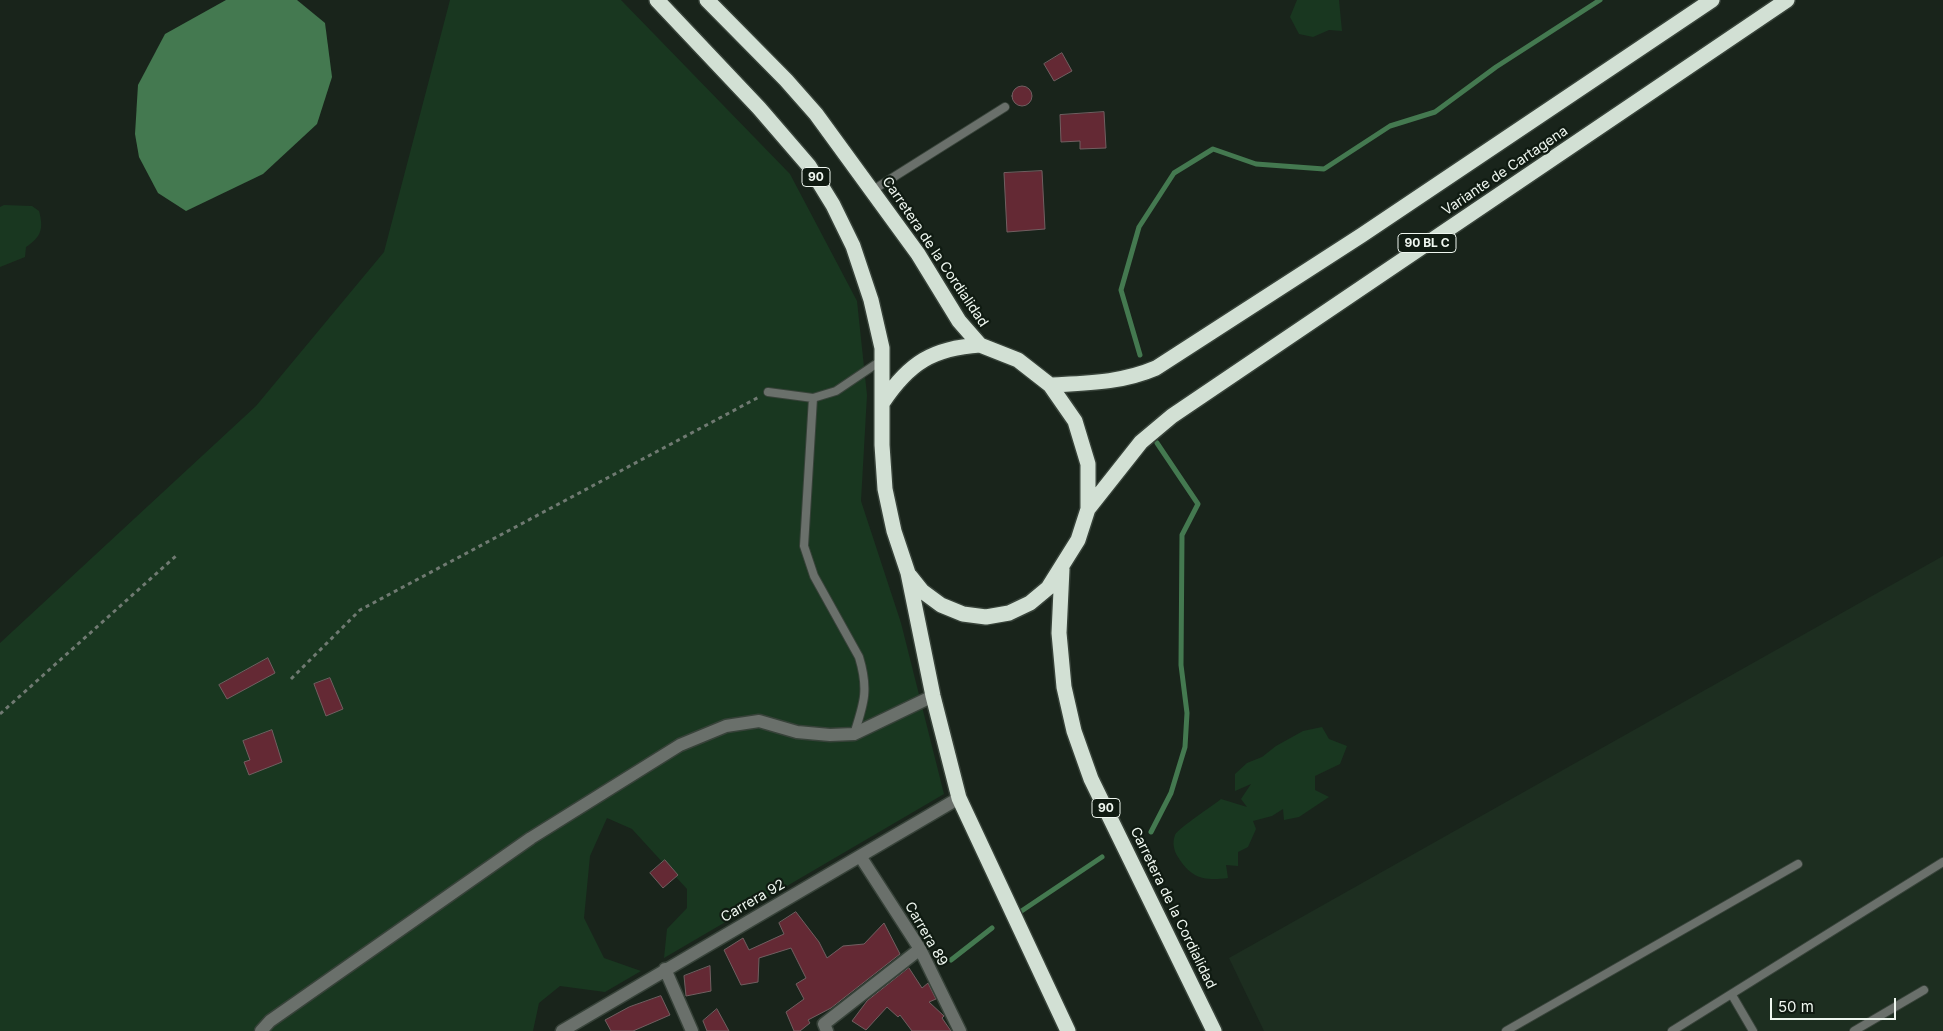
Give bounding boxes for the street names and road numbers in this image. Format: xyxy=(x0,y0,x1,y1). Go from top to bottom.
street label: Variante de Cartagena xyxy=(1439,123,1571,219)
road number: 90 xyxy=(802,168,830,186)
street label: Carretera de la Cordialidad xyxy=(878,174,992,330)
road number: 90 BL C xyxy=(1398,234,1456,252)
road number: 90 xyxy=(1092,798,1120,818)
street label: Carretera de la Cordialidad xyxy=(1127,825,1219,991)
street label: Carrera 92 xyxy=(718,876,788,926)
street label: Carrera 89 xyxy=(901,899,951,969)

